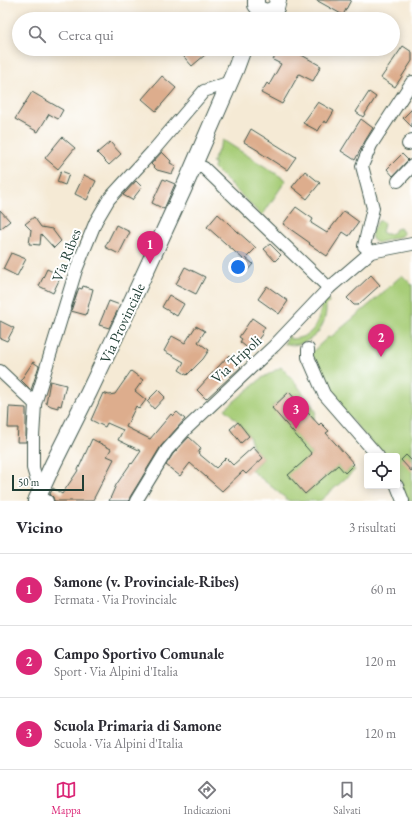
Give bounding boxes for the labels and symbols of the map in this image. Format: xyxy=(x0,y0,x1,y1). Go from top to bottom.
street label: Via Ribes xyxy=(47,226,85,284)
pin: 1 xyxy=(137,231,163,264)
your location xyxy=(228,257,248,277)
street label: Via Provinciale xyxy=(95,280,149,366)
pin: 2 xyxy=(368,324,394,357)
street label: Via Tripoli xyxy=(207,331,265,387)
pin: 3 xyxy=(283,396,309,429)
scale bar xyxy=(12,473,84,492)

